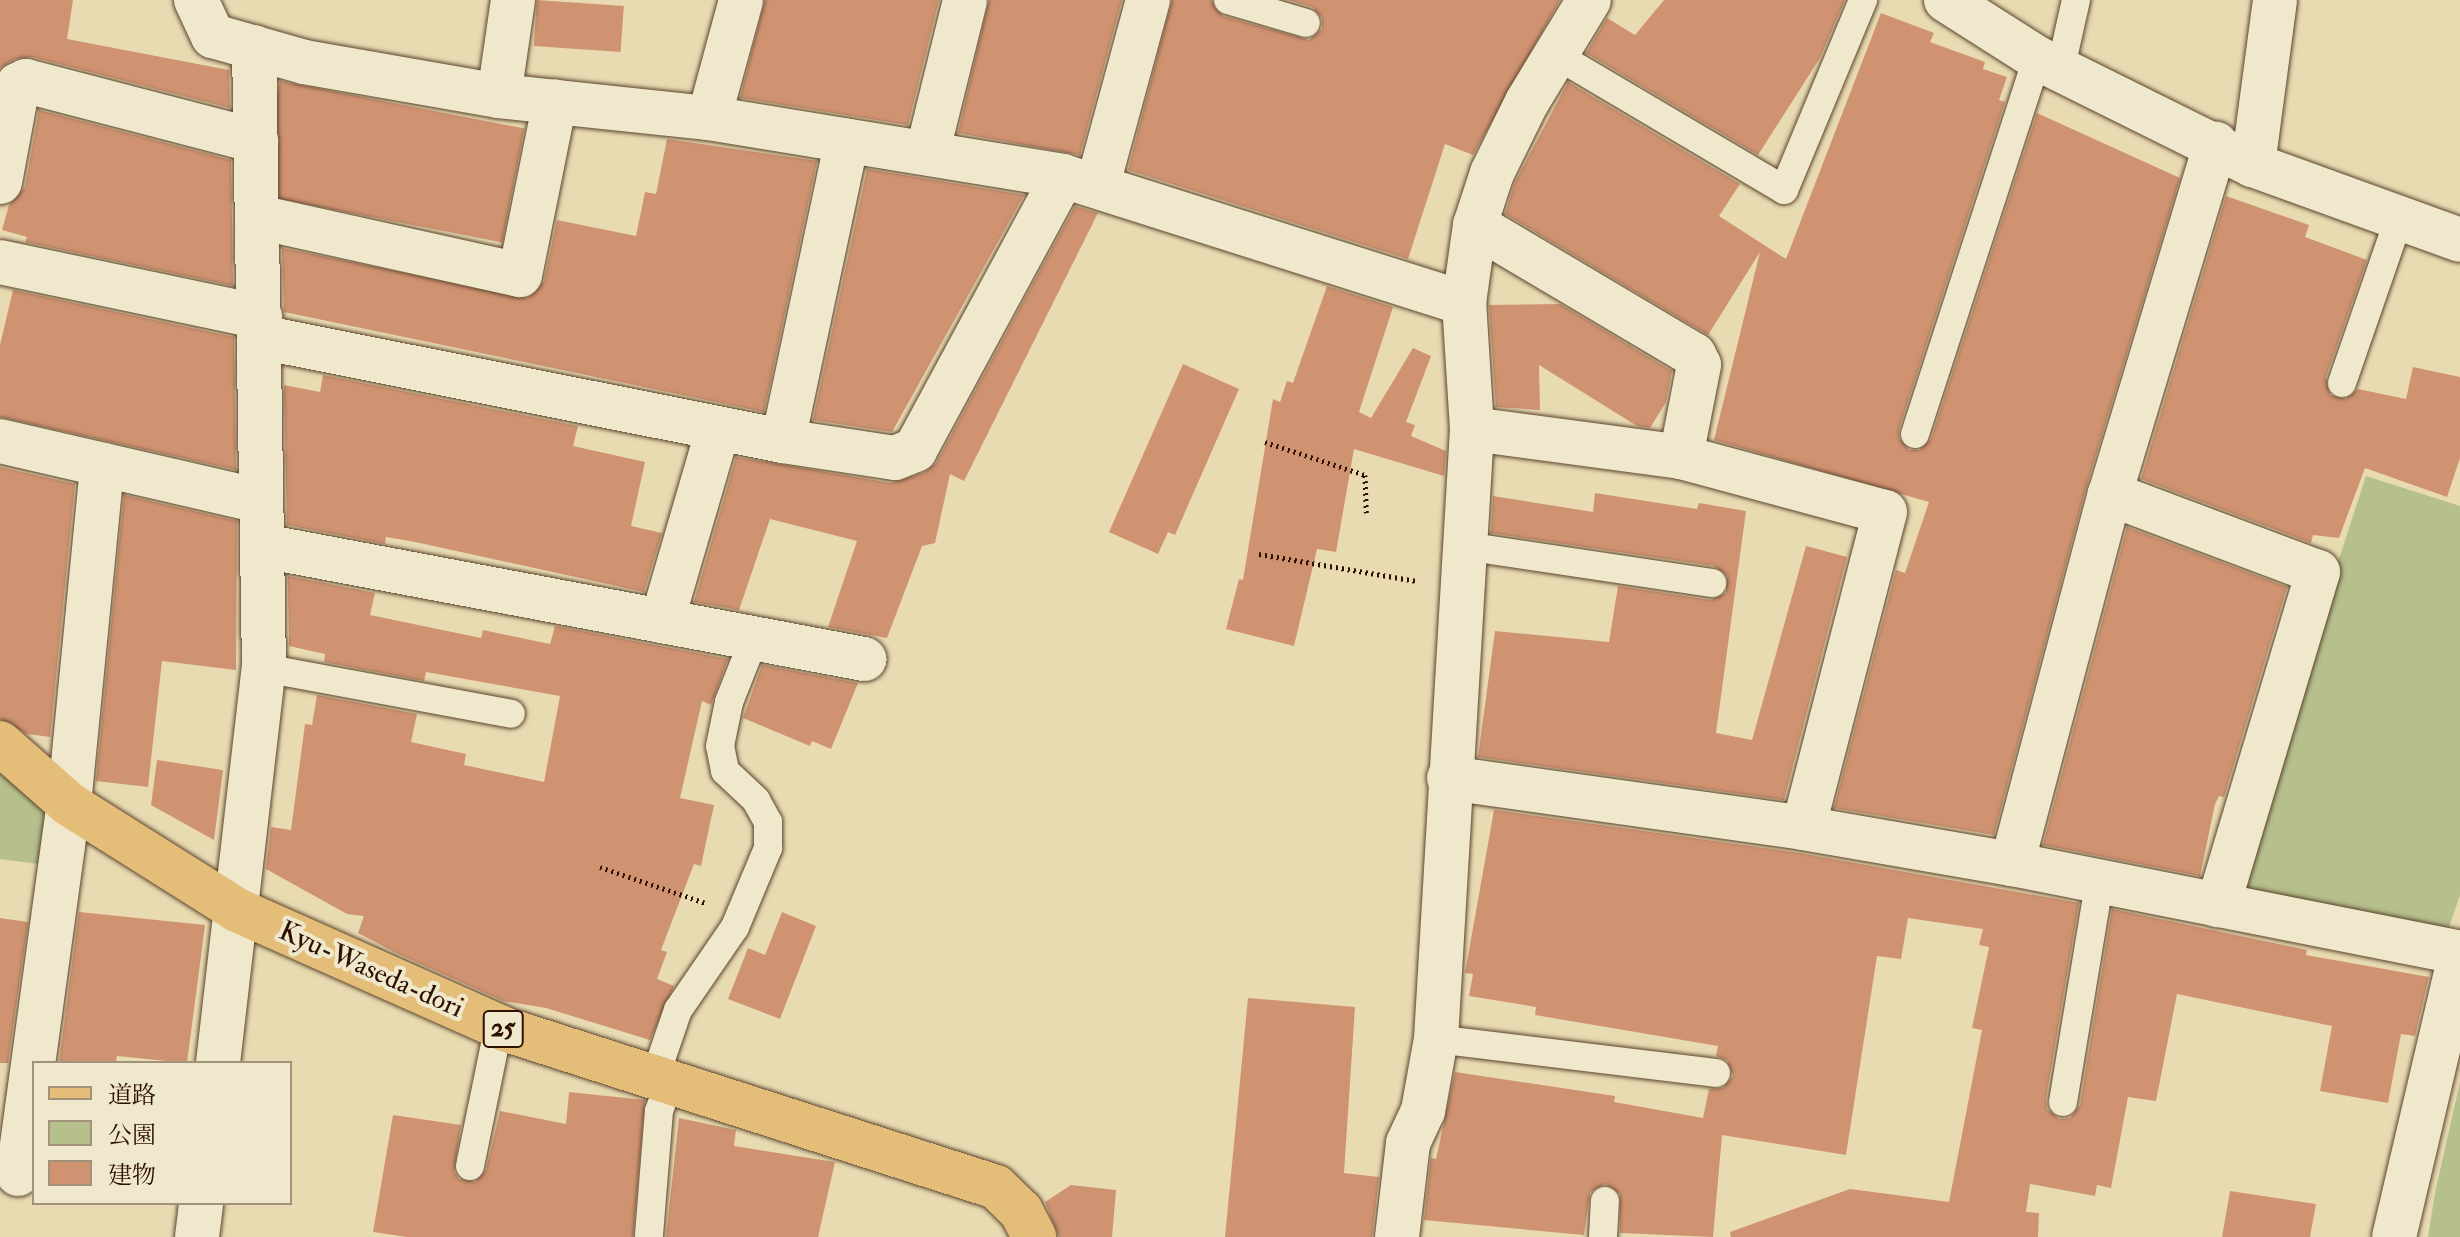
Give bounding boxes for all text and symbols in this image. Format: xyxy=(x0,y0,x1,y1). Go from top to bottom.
street label: Kyu-Waseda-dori xyxy=(274,914,468,1026)
road number: 25 xyxy=(481,1007,525,1051)
legend xyxy=(32,1061,292,1205)
text: 道路 xyxy=(108,1080,156,1111)
text: 公園 xyxy=(108,1120,156,1151)
text: 建物 xyxy=(108,1160,156,1191)

